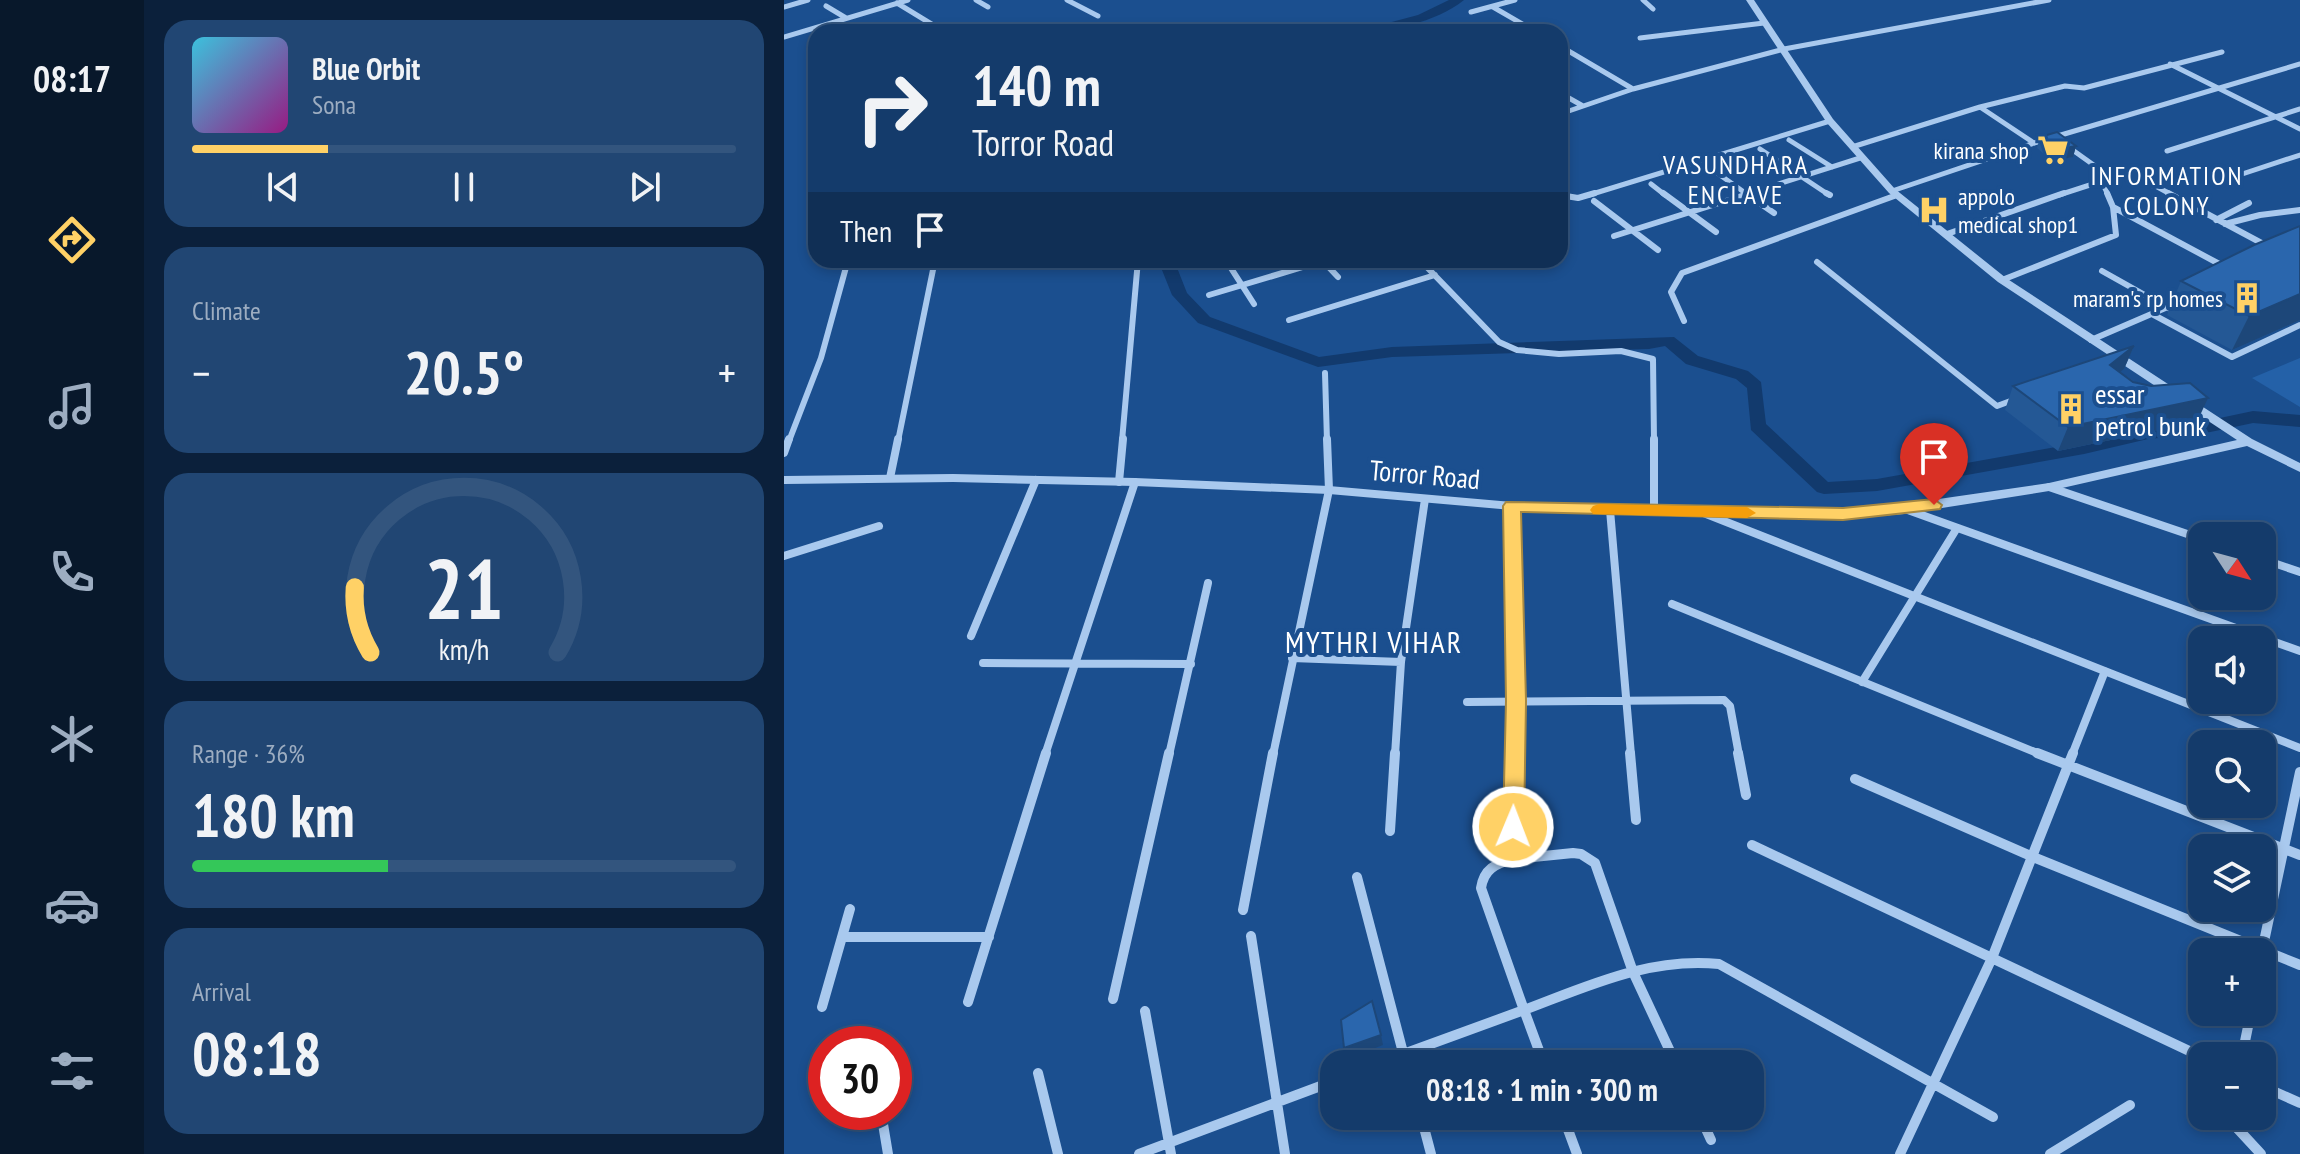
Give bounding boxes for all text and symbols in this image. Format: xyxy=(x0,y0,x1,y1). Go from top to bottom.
text: Blue Orbit xyxy=(312,49,420,88)
text: 140 m xyxy=(972,49,1101,121)
text: 08:17 xyxy=(33,55,111,102)
icon: right xyxy=(840,56,944,160)
text: Sona xyxy=(312,88,356,121)
text: Torror Road xyxy=(972,119,1114,166)
supermarket icon: kirana shop xyxy=(2036,133,2070,167)
place label: kirana shop xyxy=(1934,135,2029,166)
district label: VASUNDHARA ENCLAVE xyxy=(1662,148,1809,211)
district label: INFORMATION COLONY xyxy=(2091,159,2243,222)
icon: previous xyxy=(261,165,305,209)
icon: pause xyxy=(442,165,486,209)
icon: next xyxy=(623,165,667,209)
place label: appolo medical shop1 xyxy=(1958,181,2078,240)
hospital icon: appolo medical shop1 xyxy=(1917,193,1951,227)
icon: arrive xyxy=(908,208,952,252)
text: Then xyxy=(840,211,892,250)
icon: directions xyxy=(44,212,100,268)
building icon: maram's rp homes xyxy=(2230,281,2264,315)
place label: maram's rp homes xyxy=(2073,283,2223,314)
text: Climate xyxy=(192,294,261,327)
text: 20.5° xyxy=(404,333,524,411)
text: − xyxy=(192,344,210,401)
text: + xyxy=(718,344,736,401)
place label: essar petrol bunk xyxy=(2095,375,2206,444)
icon: music xyxy=(44,378,100,434)
building icon: essar petrol bunk xyxy=(2054,392,2088,426)
pin xyxy=(1900,423,1968,505)
icon: arrive xyxy=(1912,435,1956,479)
street label: Torror Road xyxy=(1368,451,1482,497)
north arrow xyxy=(2188,522,2276,610)
map controls xyxy=(2188,522,2276,1130)
text: 21 xyxy=(424,534,504,642)
icon: phone xyxy=(44,544,100,600)
district label: MYTHRI VIHAR xyxy=(1285,622,1463,661)
button: sound xyxy=(2188,626,2276,714)
text: km/h xyxy=(439,631,489,668)
icon: climate xyxy=(44,711,100,767)
button: search xyxy=(2188,730,2276,818)
text: Range · 36% xyxy=(192,737,305,770)
text: 180 km xyxy=(192,776,355,854)
position arrow xyxy=(1471,785,1555,869)
button: layers xyxy=(2188,834,2276,922)
icon: car xyxy=(44,877,100,933)
button: + xyxy=(2188,938,2276,1026)
text: Arrival xyxy=(192,975,251,1008)
text: 08:18 xyxy=(192,1014,322,1092)
speed limit sign: 30 xyxy=(808,1026,912,1130)
button: − xyxy=(2188,1042,2276,1130)
icon: filters xyxy=(44,1043,100,1099)
text: 08:18 · 1 min · 300 m xyxy=(1426,1070,1658,1109)

